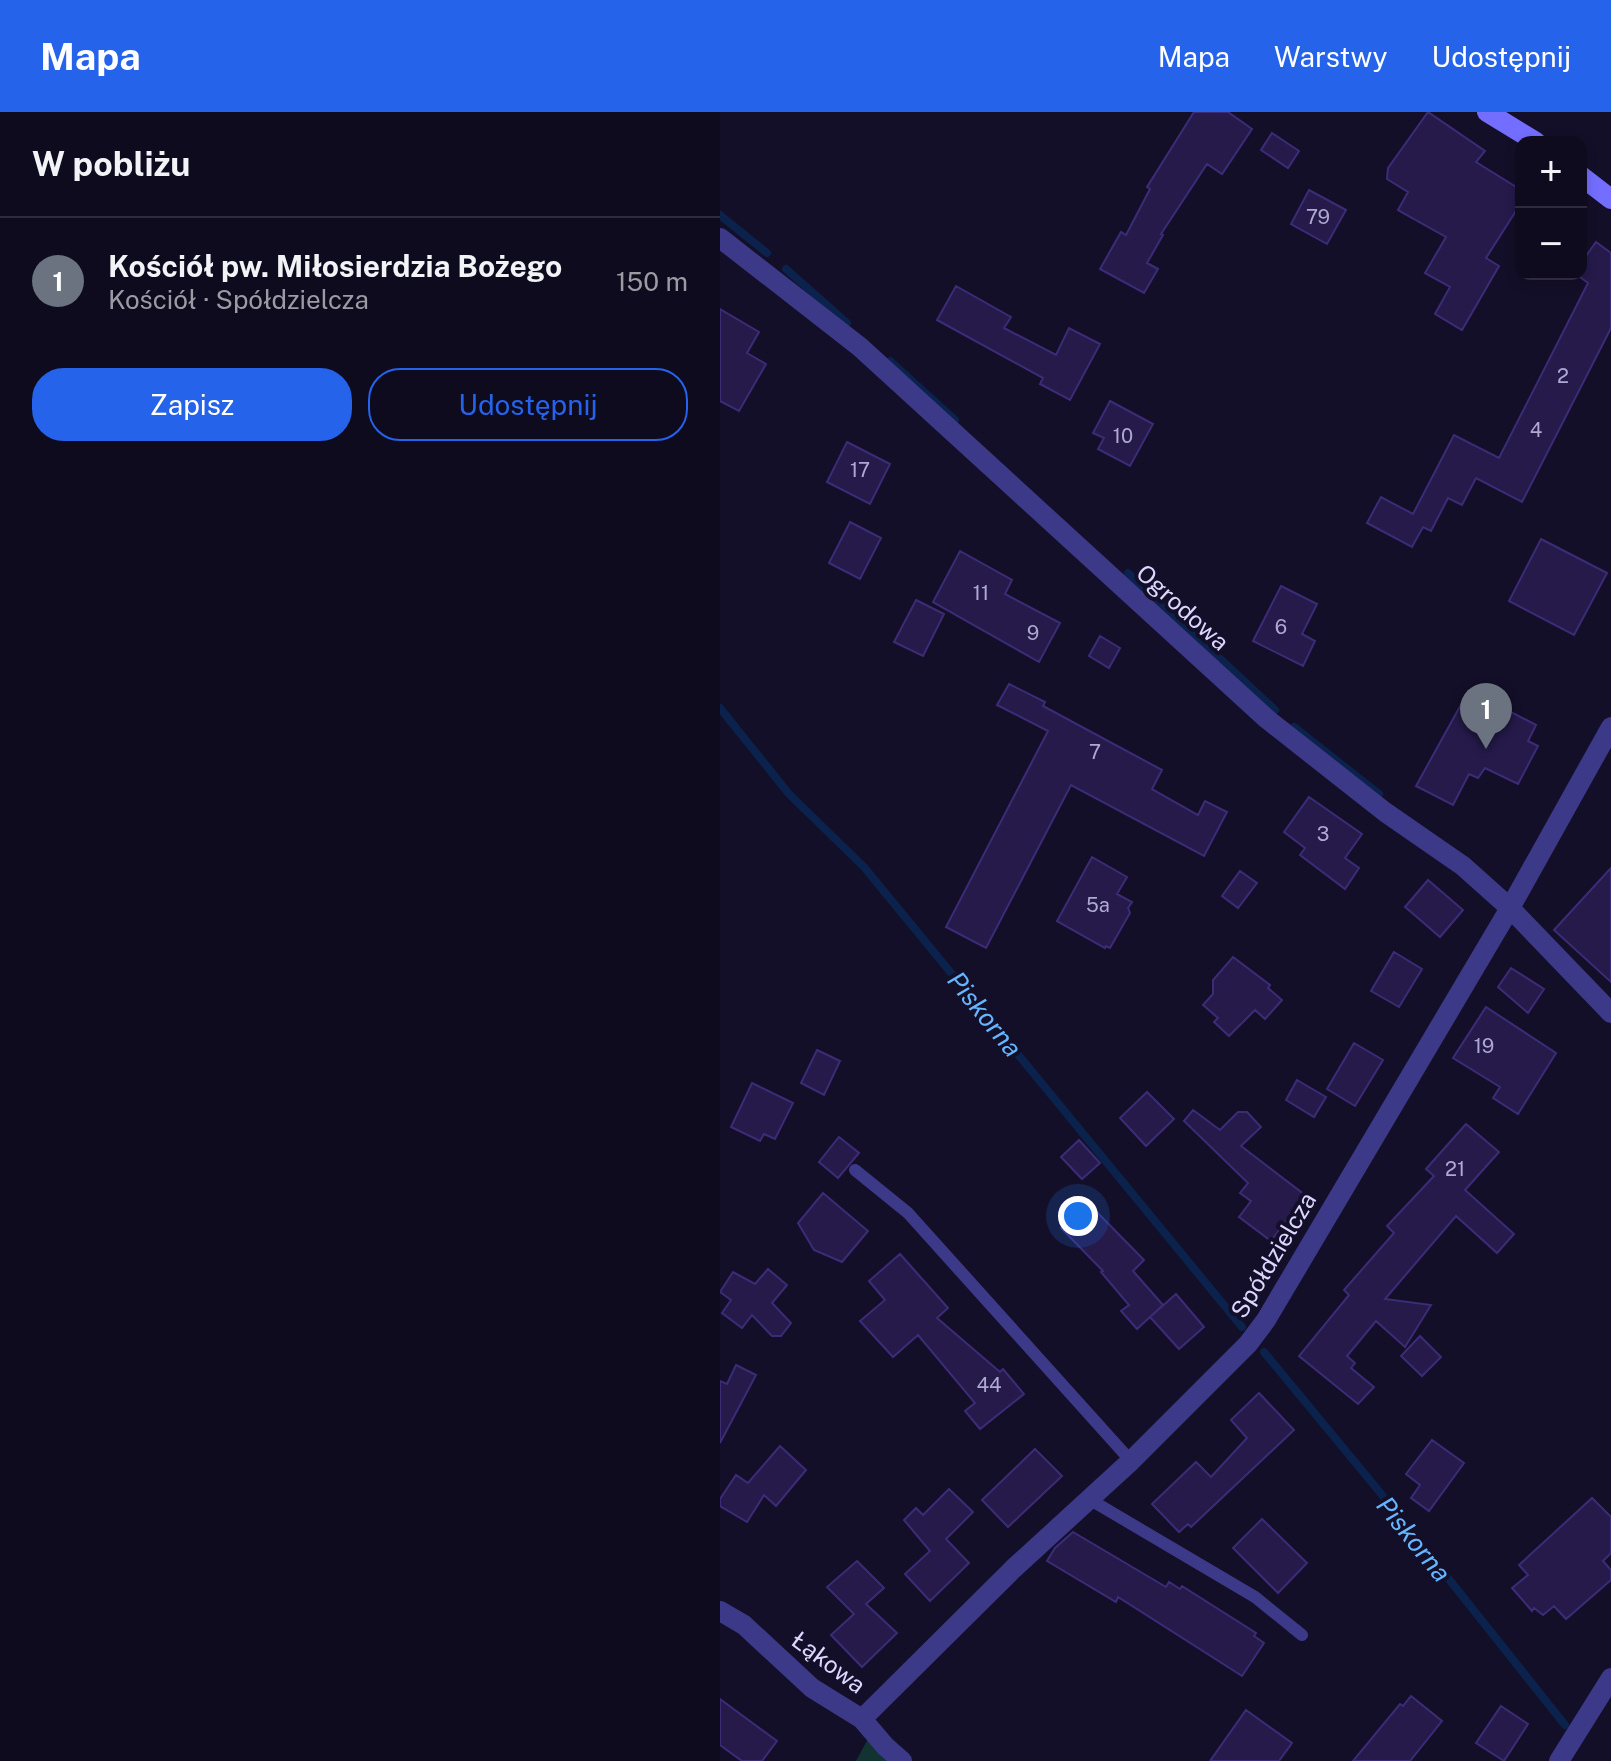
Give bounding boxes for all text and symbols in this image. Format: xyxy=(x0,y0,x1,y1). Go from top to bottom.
text: Mapa xyxy=(40,34,141,79)
text: Mapa xyxy=(1158,40,1230,73)
text: Warstwy xyxy=(1274,40,1388,73)
text: Udostępnij xyxy=(1432,40,1571,73)
map controls xyxy=(1515,136,1587,280)
button: + xyxy=(1515,136,1587,208)
text: W pobliżu xyxy=(32,144,191,184)
house number: 79 xyxy=(1306,205,1330,229)
button: − xyxy=(1515,208,1587,280)
text: Kościół pw. Miłosierdzia Bożego xyxy=(108,248,562,284)
text: 1 xyxy=(52,266,64,297)
text: 150 m xyxy=(616,266,688,297)
text: Kościół · Spółdzielcza xyxy=(108,284,369,315)
house number: 2 xyxy=(1557,364,1569,388)
button: Zapisz xyxy=(32,368,352,441)
button: Udostępnij xyxy=(368,368,688,441)
house number: 4 xyxy=(1530,418,1542,442)
house number: 10 xyxy=(1113,424,1133,448)
house number: 17 xyxy=(850,458,870,482)
street label: Ogrodowa xyxy=(1131,558,1235,656)
house number: 11 xyxy=(973,581,989,605)
house number: 6 xyxy=(1275,615,1287,639)
house number: 9 xyxy=(1027,621,1039,645)
pin: 1 xyxy=(1460,683,1512,749)
house number: 7 xyxy=(1089,740,1101,764)
house number: 3 xyxy=(1317,822,1329,846)
house number: 5a xyxy=(1086,893,1110,917)
water label: Piskorna xyxy=(941,965,1029,1063)
house number: 19 xyxy=(1474,1034,1494,1058)
house number: 21 xyxy=(1445,1157,1465,1181)
street label: Spółdzielcza xyxy=(1225,1187,1321,1323)
your location xyxy=(1058,1196,1098,1236)
house number: 44 xyxy=(976,1373,1002,1397)
water label: Piskorna xyxy=(1370,1490,1458,1588)
street label: Łąkowa xyxy=(787,1625,871,1699)

